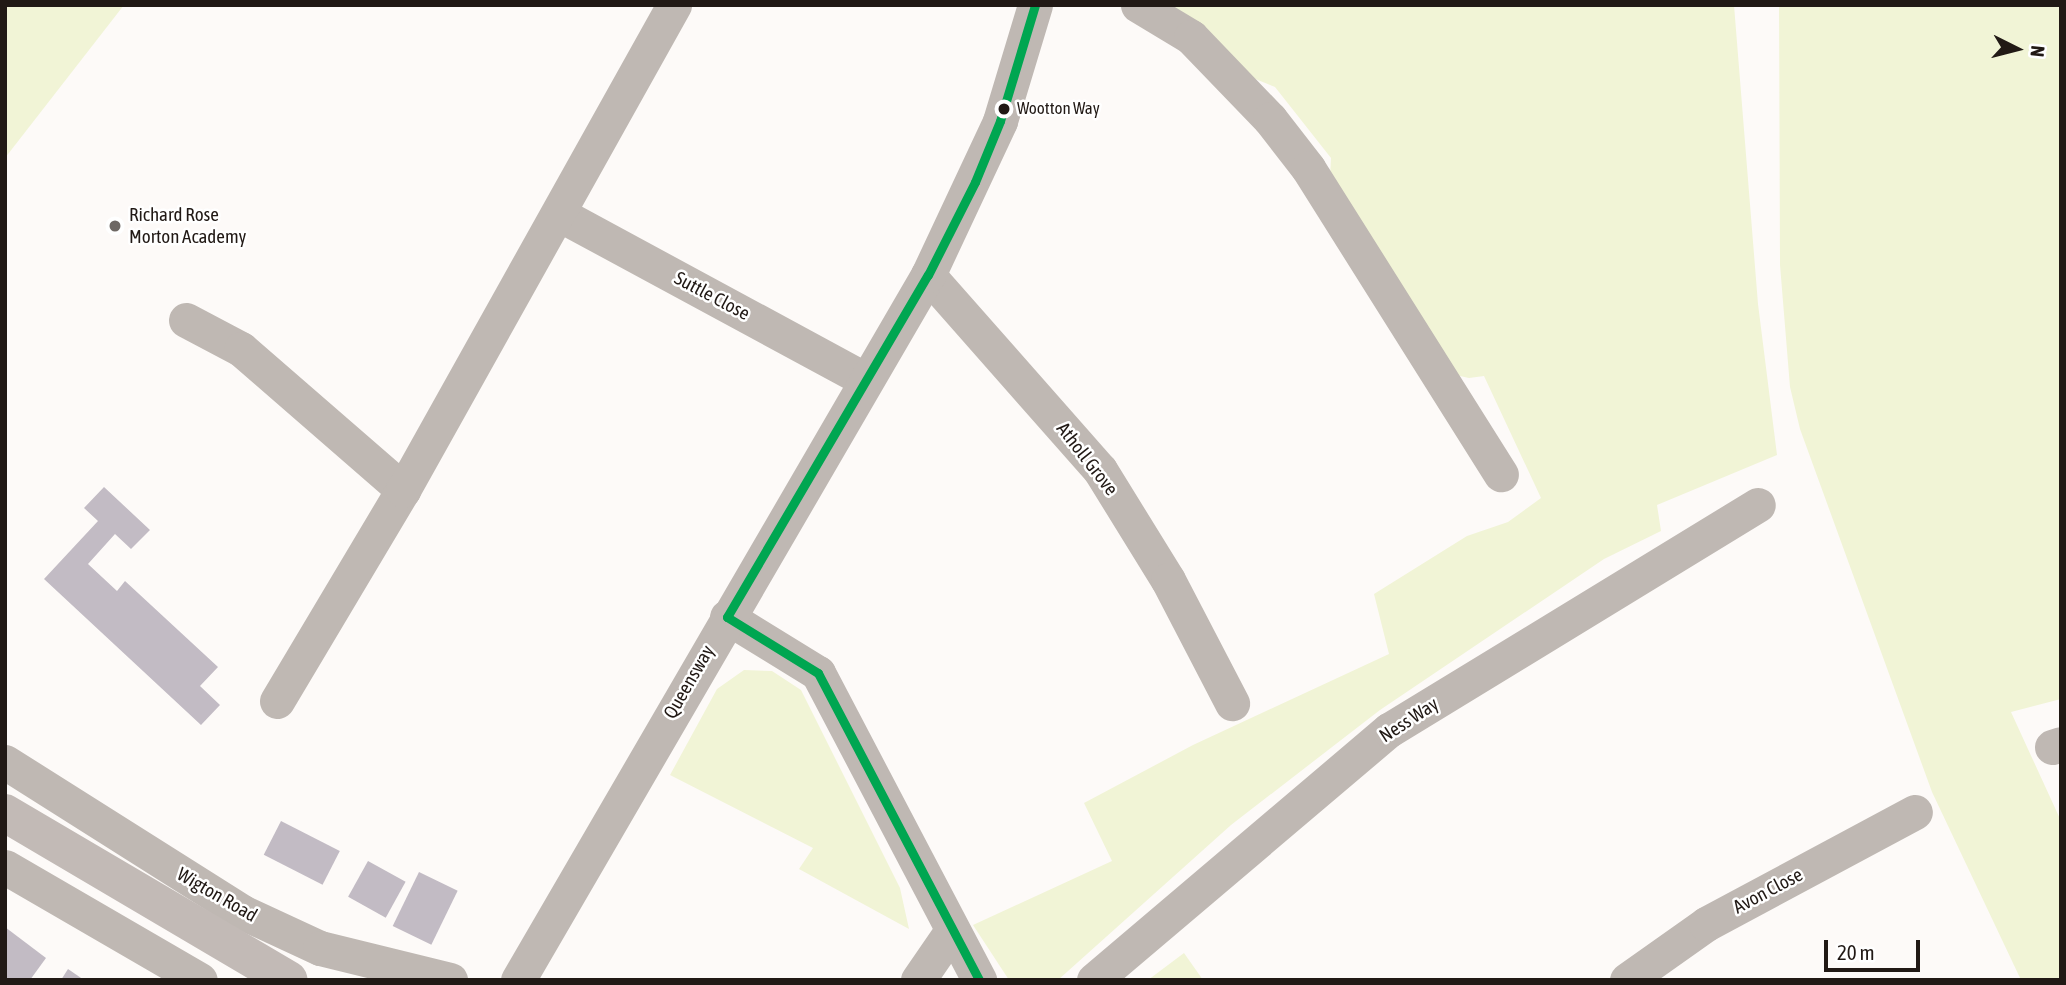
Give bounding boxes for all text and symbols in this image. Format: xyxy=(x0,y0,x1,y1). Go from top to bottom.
north arrow xyxy=(1982,14,2052,84)
text: N xyxy=(2026,44,2049,58)
place label: Wootton Way xyxy=(1017,99,1100,119)
marker: Wootton Way xyxy=(997,102,1011,116)
place label: Richard Rose Morton Academy xyxy=(129,204,246,248)
marker: Richard Rose Morton Academy xyxy=(107,218,123,234)
street label: Suttle Close xyxy=(671,267,753,325)
street label: Atholl Grove xyxy=(1051,418,1123,500)
street label: Queensway xyxy=(659,641,719,723)
street label: Ness Way xyxy=(1375,693,1443,747)
street label: Wigton Road xyxy=(173,863,261,927)
street label: Avon Close xyxy=(1729,863,1807,919)
scale bar xyxy=(1828,926,1924,970)
text: 20 m xyxy=(1837,940,1875,964)

